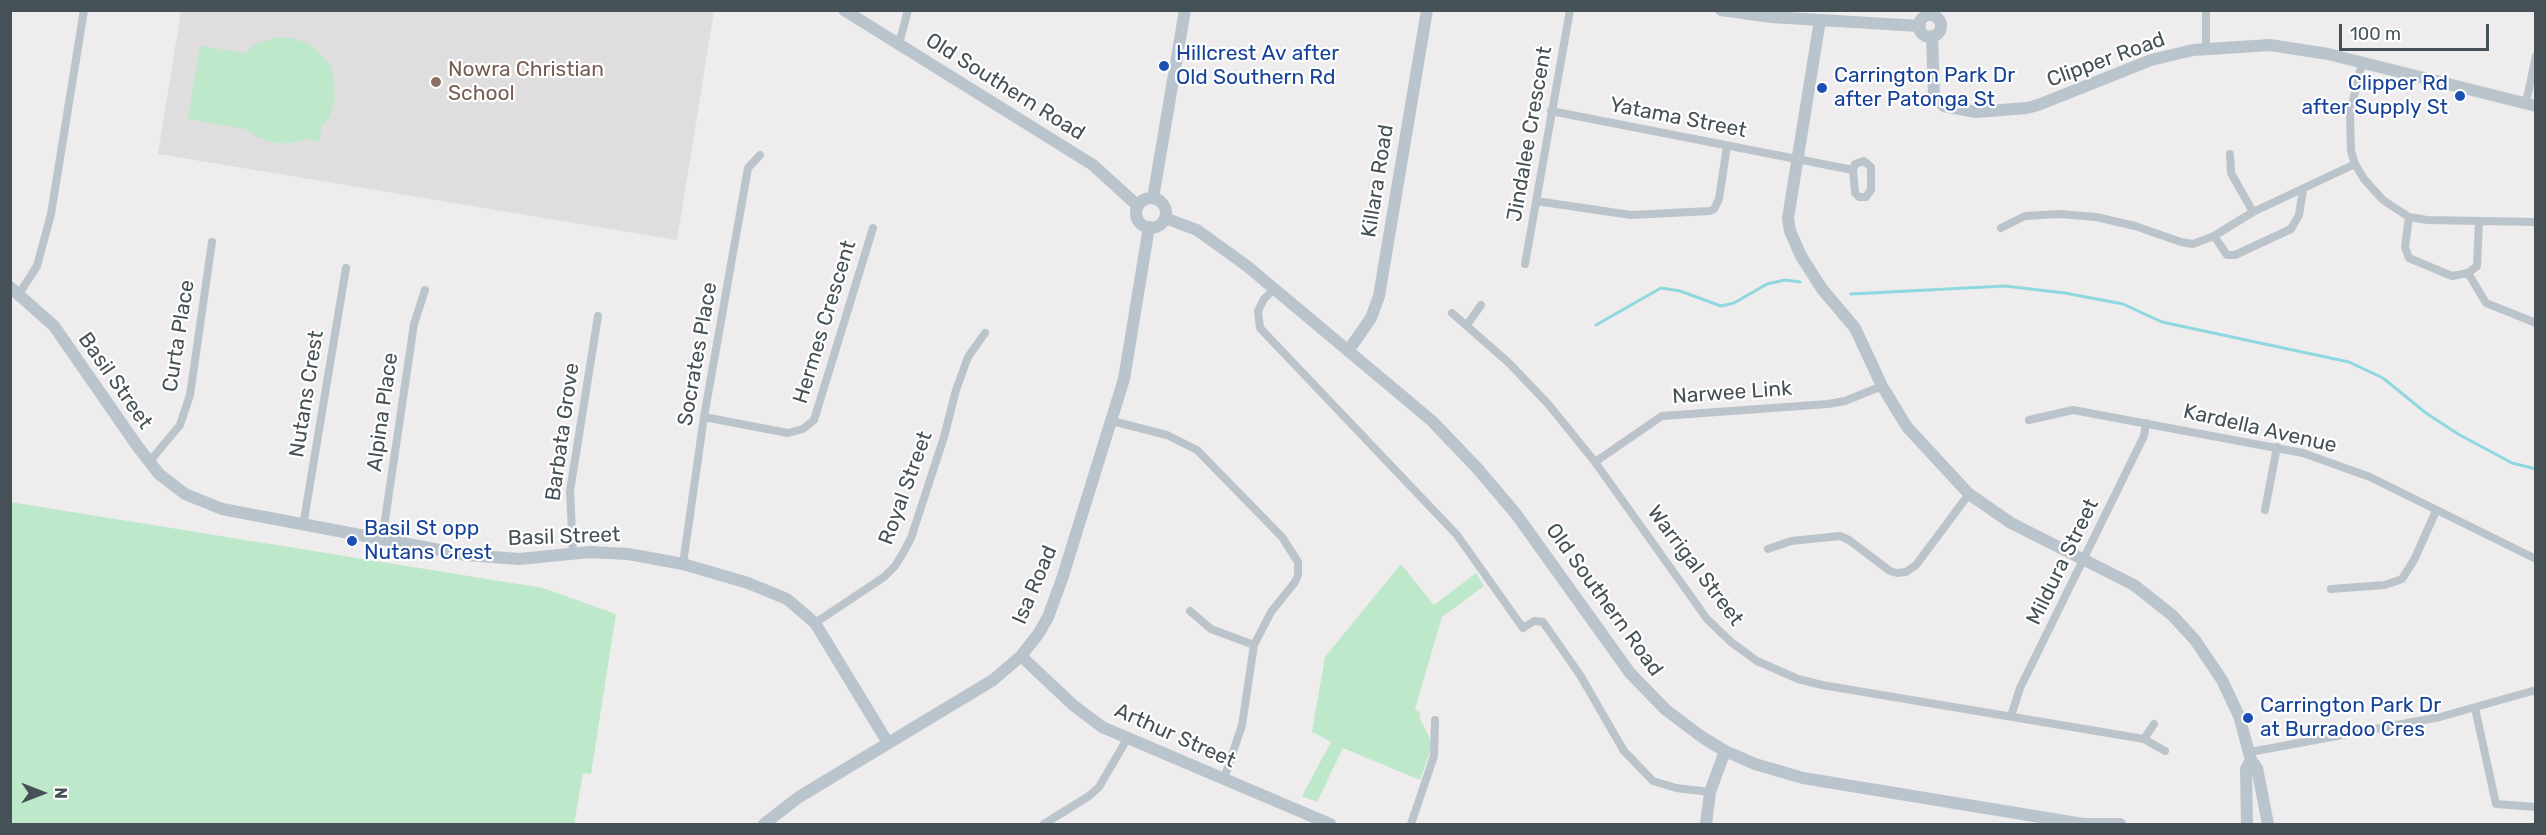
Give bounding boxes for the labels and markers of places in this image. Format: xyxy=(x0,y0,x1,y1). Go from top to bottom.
place label: Hillcrest Av after Old Southern Rd xyxy=(1176,41,1339,91)
place label: Nowra Christian School xyxy=(448,57,604,107)
marker: Hillcrest Av after Old Southern Rd xyxy=(1157,59,1171,73)
place label: Carrington Park Dr after Patonga St xyxy=(1834,63,2015,113)
place label: Clipper Rd after Supply St xyxy=(2301,71,2448,121)
marker: Nowra Christian School xyxy=(429,75,443,89)
marker: Carrington Park Dr after Patonga St xyxy=(1815,81,1829,95)
marker: Clipper Rd after Supply St xyxy=(2453,89,2467,103)
place label: Basil St opp Nutans Crest xyxy=(364,516,492,566)
marker: Basil St opp Nutans Crest xyxy=(345,534,359,548)
place label: Carrington Park Dr at Burradoo Cres xyxy=(2260,693,2441,743)
marker: Carrington Park Dr at Burradoo Cres xyxy=(2241,711,2255,725)

